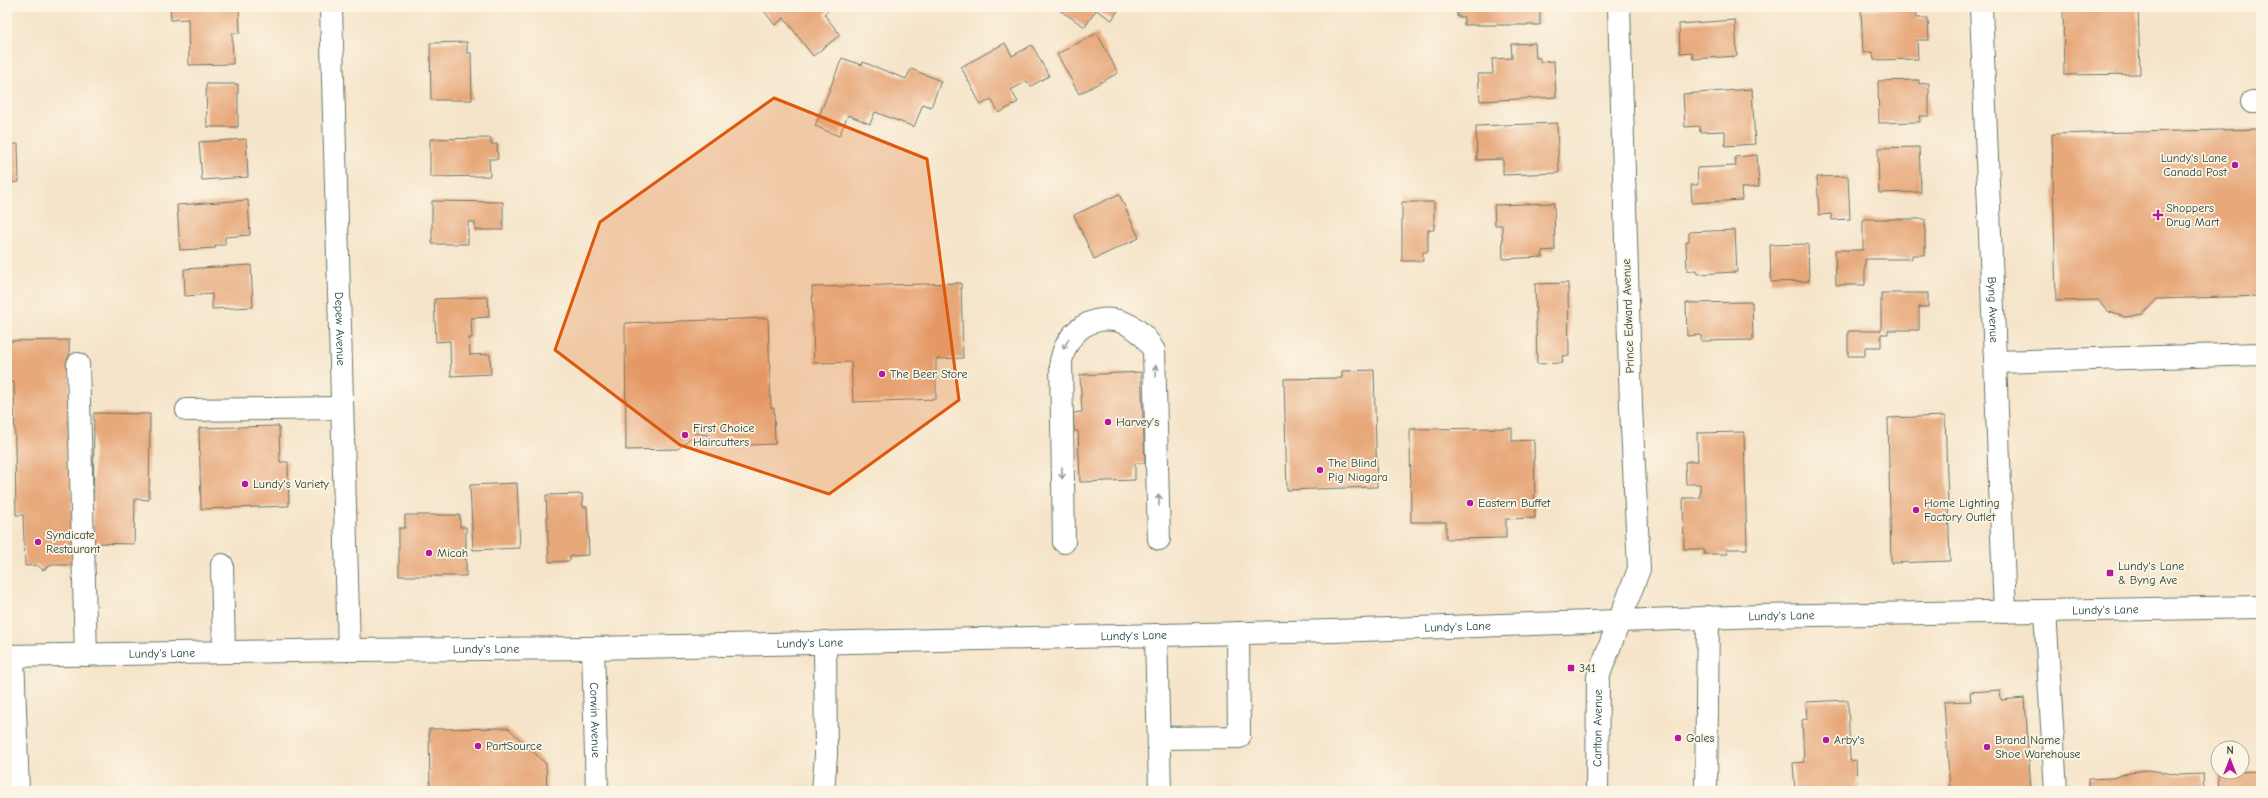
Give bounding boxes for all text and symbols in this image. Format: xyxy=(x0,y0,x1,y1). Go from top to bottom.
place label: Lundy's Lane Canada Post xyxy=(2161,151,2228,179)
marker: Lundy's Lane Canada Post xyxy=(2230,160,2240,170)
place label: Shoppers Drug Mart xyxy=(2166,201,2220,229)
marker: Shoppers Drug Mart xyxy=(2153,210,2163,220)
street label: Prince Edward Avenue xyxy=(1619,258,1637,374)
street label: Byng Avenue xyxy=(1985,276,2001,343)
street label: Depew Avenue xyxy=(332,292,348,366)
one-way arrow xyxy=(1062,338,1070,350)
one-way arrow xyxy=(1152,365,1159,378)
place label: The Beer Store xyxy=(890,367,968,381)
marker: The Beer Store xyxy=(877,369,887,379)
place label: Harvey's xyxy=(1116,415,1159,429)
marker: Harvey's xyxy=(1103,417,1113,427)
place label: First Choice Haircutters xyxy=(693,421,755,449)
marker: First Choice Haircutters xyxy=(680,430,690,440)
place label: The Blind Pig Niagara xyxy=(1328,456,1388,484)
marker: The Blind Pig Niagara xyxy=(1315,465,1325,475)
one-way arrow xyxy=(1058,466,1066,479)
place label: Lundy's Variety xyxy=(253,477,330,491)
marker: Lundy's Variety xyxy=(240,479,250,489)
one-way arrow xyxy=(1155,494,1163,507)
place label: Eastern Buffet xyxy=(1478,496,1551,510)
place label: Home Lighting Factory Outlet xyxy=(1924,496,2000,524)
marker: Eastern Buffet xyxy=(1465,498,1475,508)
marker: Home Lighting Factory Outlet xyxy=(1911,505,1921,515)
place label: Syndicate Restaurant xyxy=(46,528,101,556)
marker: Syndicate Restaurant xyxy=(33,537,43,547)
place label: Micah xyxy=(437,546,468,560)
marker: Micah xyxy=(424,548,434,558)
place label: Lundy's Lane & Byng Ave xyxy=(2118,559,2184,587)
marker: Lundy's Lane & Byng Ave xyxy=(2105,568,2115,578)
street label: Lundy's Lane xyxy=(2072,602,2139,617)
street label: Lundy's Lane xyxy=(1748,608,1815,623)
street label: Lundy's Lane xyxy=(1424,618,1491,635)
street label: Lundy's Lane xyxy=(1100,628,1167,643)
street label: Lundy's Lane xyxy=(777,635,843,651)
street label: Lundy's Lane xyxy=(453,642,519,656)
street label: Lundy's Lane xyxy=(129,646,195,661)
place label: 341 xyxy=(1579,661,1596,675)
marker: 341 xyxy=(1566,663,1576,673)
street label: Corwin Avenue xyxy=(587,682,603,758)
street label: Carlton Avenue xyxy=(1590,689,1605,767)
place label: Gales xyxy=(1686,731,1714,745)
marker: Gales xyxy=(1673,733,1683,743)
place label: Arby's xyxy=(1834,733,1865,747)
place label: Brand Name Shoe Warehouse xyxy=(1995,733,2081,761)
marker: Arby's xyxy=(1821,735,1831,745)
place label: PartSource xyxy=(486,739,542,753)
north arrow xyxy=(2210,740,2250,780)
marker: PartSource xyxy=(473,741,483,751)
marker: Brand Name Shoe Warehouse xyxy=(1982,742,1992,752)
text: N xyxy=(2226,744,2234,757)

